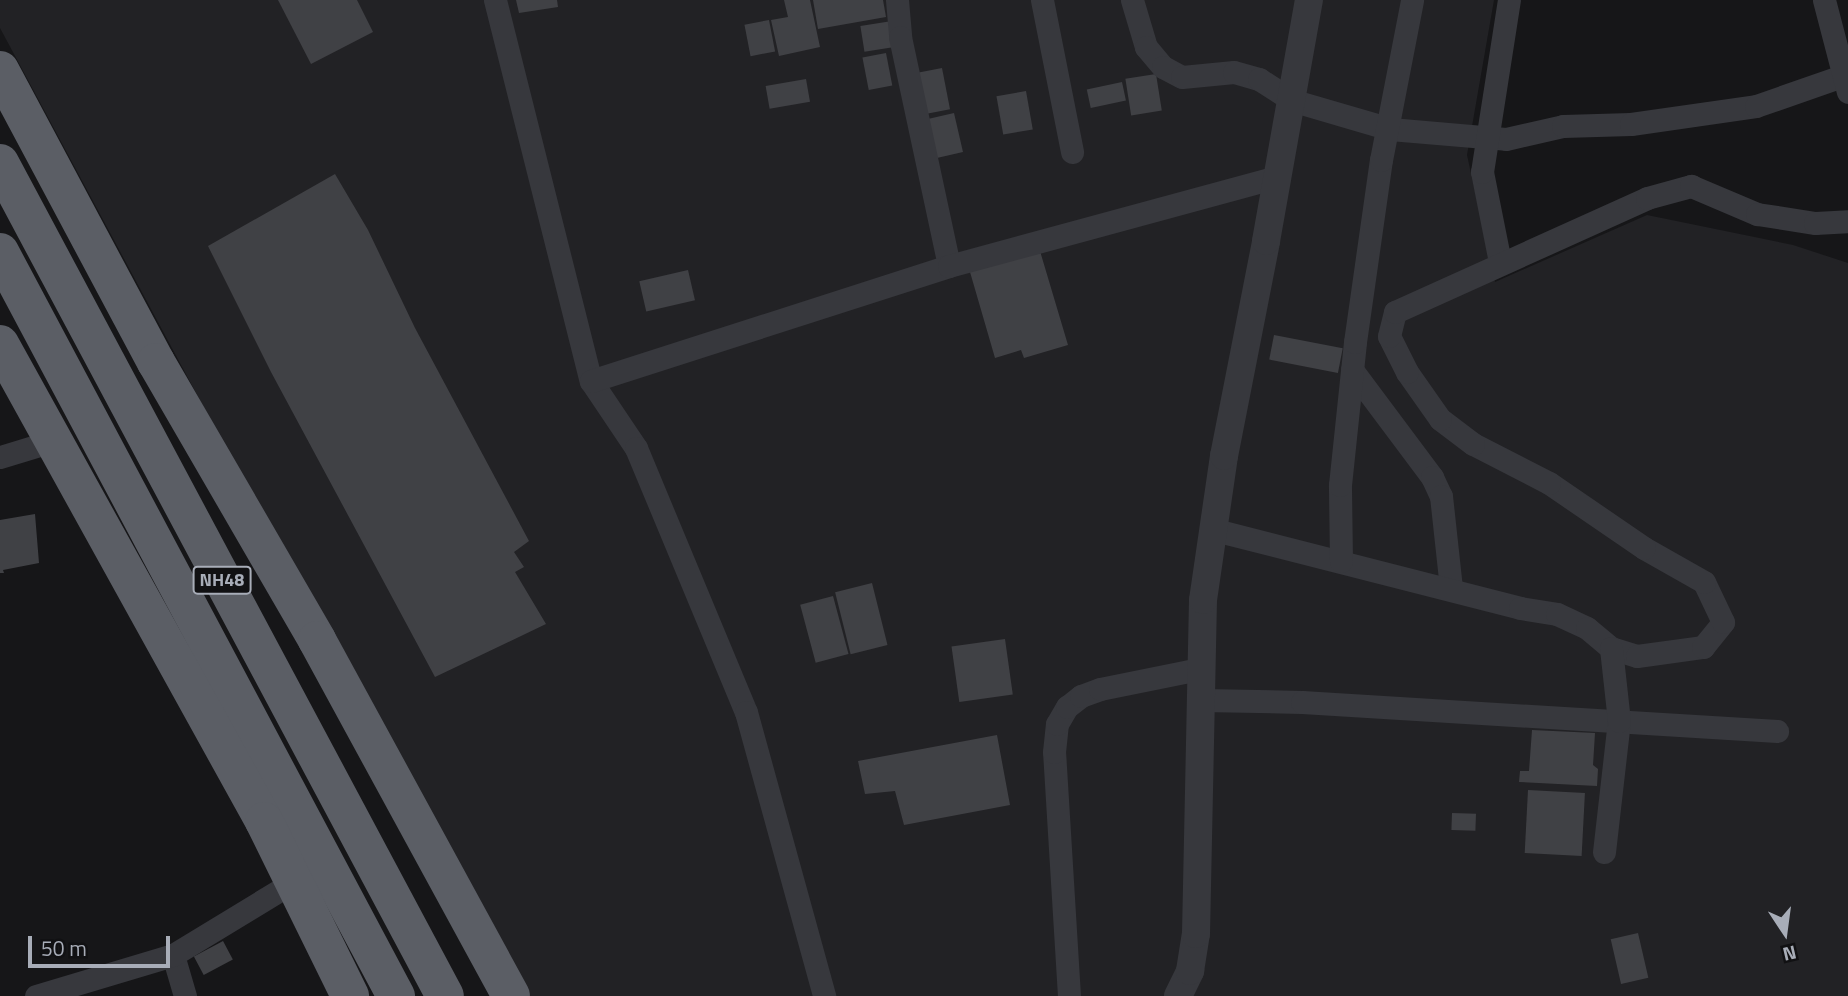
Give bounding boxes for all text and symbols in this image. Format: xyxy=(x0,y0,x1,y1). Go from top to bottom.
road number: NH48 xyxy=(192,566,252,594)
north arrow xyxy=(1750,898,1820,968)
scale bar xyxy=(32,922,173,966)
text: 50 m xyxy=(41,932,87,964)
text: N xyxy=(1780,938,1800,970)

